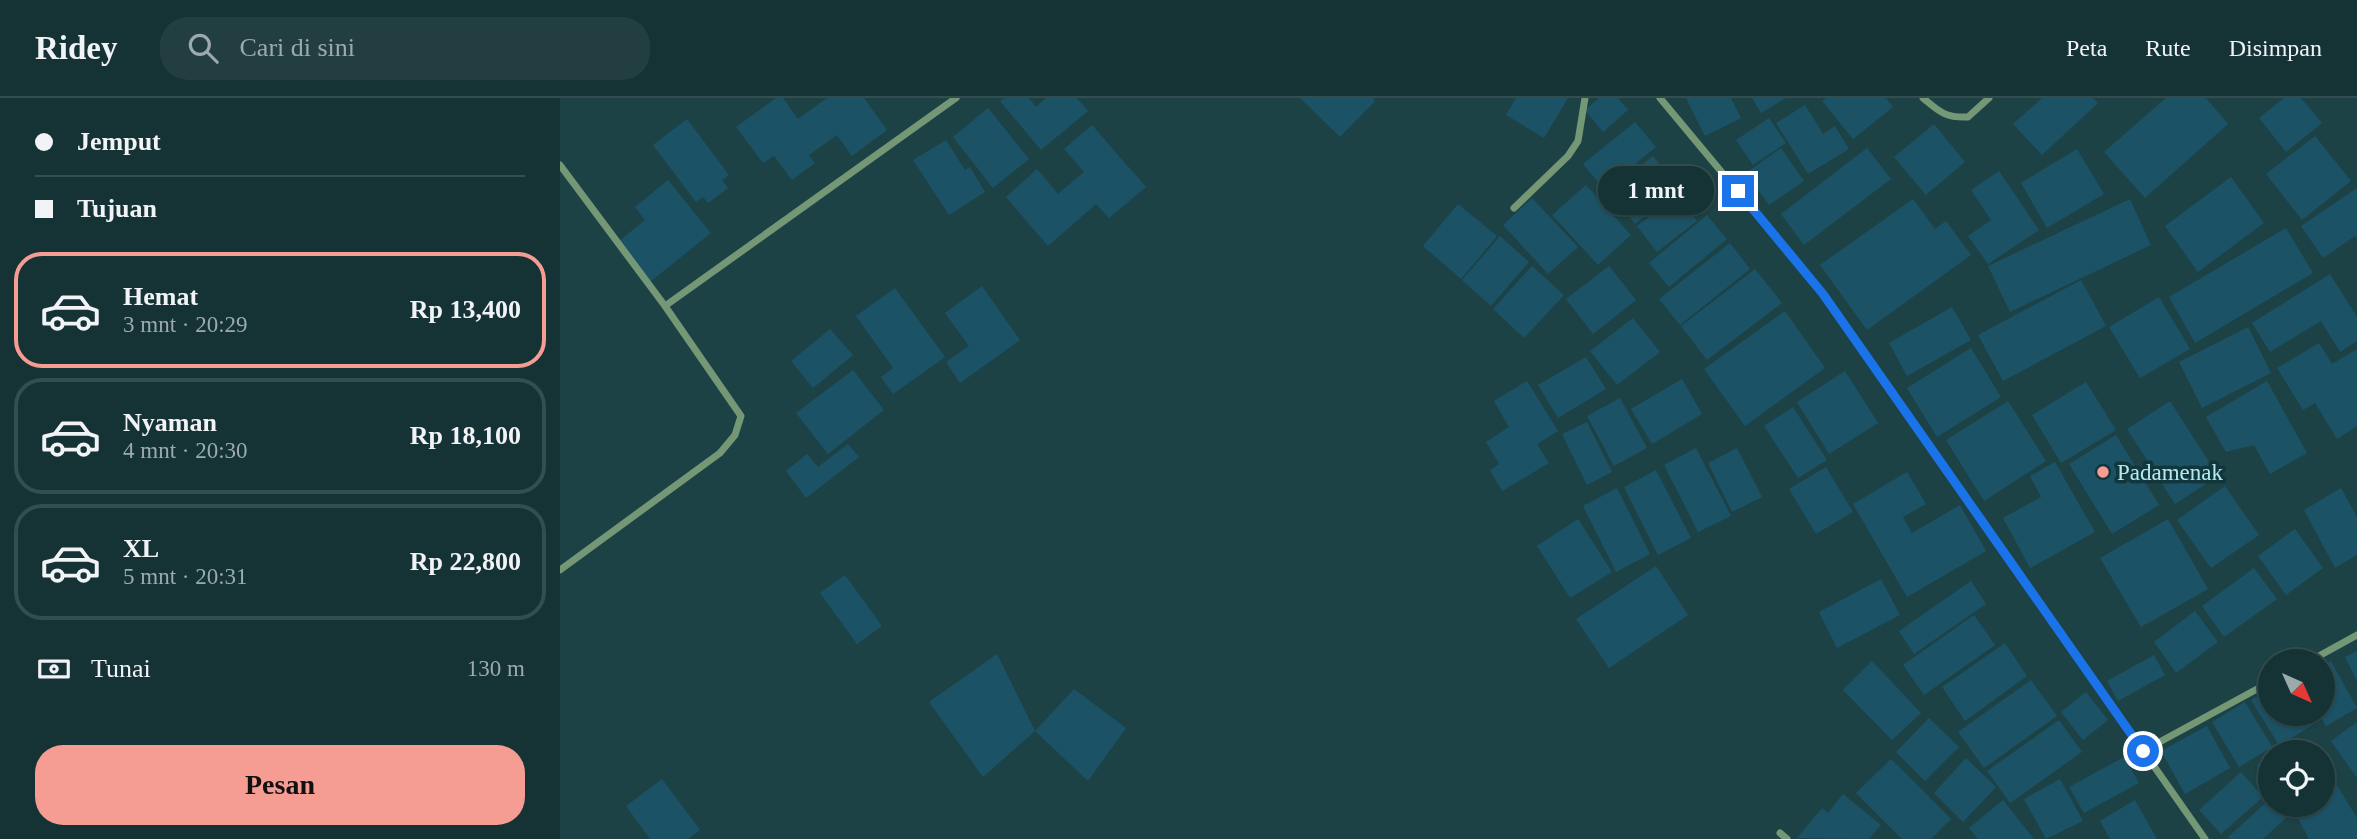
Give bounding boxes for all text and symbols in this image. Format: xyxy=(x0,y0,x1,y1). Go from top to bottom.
search box xyxy=(160,17,650,80)
icon: search xyxy=(184,29,222,67)
text: Ridey xyxy=(35,30,118,66)
text: Cari di sini xyxy=(240,33,355,62)
text: Peta xyxy=(2066,35,2107,61)
text: Rute xyxy=(2145,35,2191,61)
text: Disimpan xyxy=(2229,35,2322,61)
text: Jemput xyxy=(77,127,161,156)
callout: 1 mnt xyxy=(1598,166,1714,216)
route end xyxy=(1722,175,1754,207)
text: 1 mnt xyxy=(1628,178,1684,203)
text: Tujuan xyxy=(77,194,157,223)
icon: car xyxy=(39,279,102,342)
text: Hemat xyxy=(123,282,198,311)
text: Rp 13,400 xyxy=(410,295,521,324)
text: 3 mnt · 20:29 xyxy=(123,312,248,337)
icon: car xyxy=(39,405,102,468)
text: Nyaman xyxy=(123,408,217,437)
text: Rp 18,100 xyxy=(410,421,521,450)
text: 4 mnt · 20:30 xyxy=(123,438,248,463)
place label: Padamenak xyxy=(2117,460,2224,485)
marker: Padamenak xyxy=(2095,464,2111,480)
icon: car xyxy=(39,531,102,594)
text: XL xyxy=(123,534,159,563)
text: Rp 22,800 xyxy=(410,547,521,576)
text: 5 mnt · 20:31 xyxy=(123,564,248,589)
north arrow xyxy=(2258,649,2334,726)
map controls xyxy=(2258,649,2335,817)
icon: cash xyxy=(35,650,73,688)
text: Tunai xyxy=(91,654,151,683)
text: 130 m xyxy=(467,656,525,681)
route start xyxy=(2127,735,2159,767)
button: locate xyxy=(2258,740,2335,817)
button: Pesan xyxy=(35,745,525,825)

